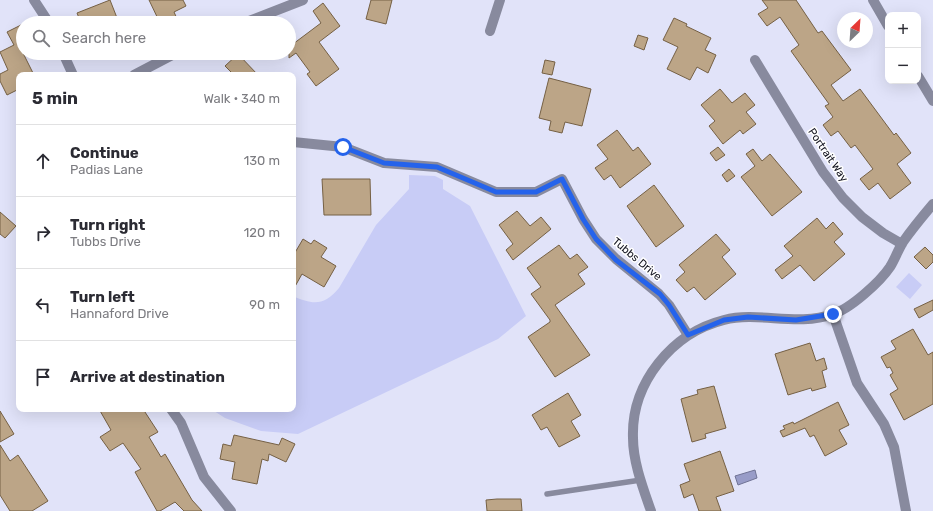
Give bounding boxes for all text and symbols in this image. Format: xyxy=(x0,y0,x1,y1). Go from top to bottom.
north arrow xyxy=(837,12,873,48)
map controls xyxy=(885,12,921,84)
button: + xyxy=(885,12,921,48)
search box xyxy=(16,16,296,60)
icon: search xyxy=(30,27,52,49)
text: Search here xyxy=(62,29,146,47)
button: − xyxy=(885,48,921,84)
text: 5 min xyxy=(32,88,78,108)
text: Walk · 340 m xyxy=(203,91,280,106)
street label: Portrait Way xyxy=(805,126,851,184)
route start xyxy=(334,138,352,156)
text: Continue xyxy=(70,144,139,162)
icon: ahead xyxy=(32,150,54,172)
text: 130 m xyxy=(244,153,280,168)
text: Padias Lane xyxy=(70,162,143,177)
text: Turn right xyxy=(70,216,145,234)
icon: right xyxy=(32,222,54,244)
text: 120 m xyxy=(244,225,280,240)
text: Tubbs Drive xyxy=(70,234,141,249)
street label: Tubbs Drive xyxy=(610,235,664,283)
text: Turn left xyxy=(70,288,135,306)
icon: left xyxy=(32,294,54,316)
text: 90 m xyxy=(249,297,280,312)
route end xyxy=(824,305,842,323)
text: Hannaford Drive xyxy=(70,306,169,321)
icon: arrive xyxy=(32,366,54,388)
text: Arrive at destination xyxy=(70,368,225,386)

